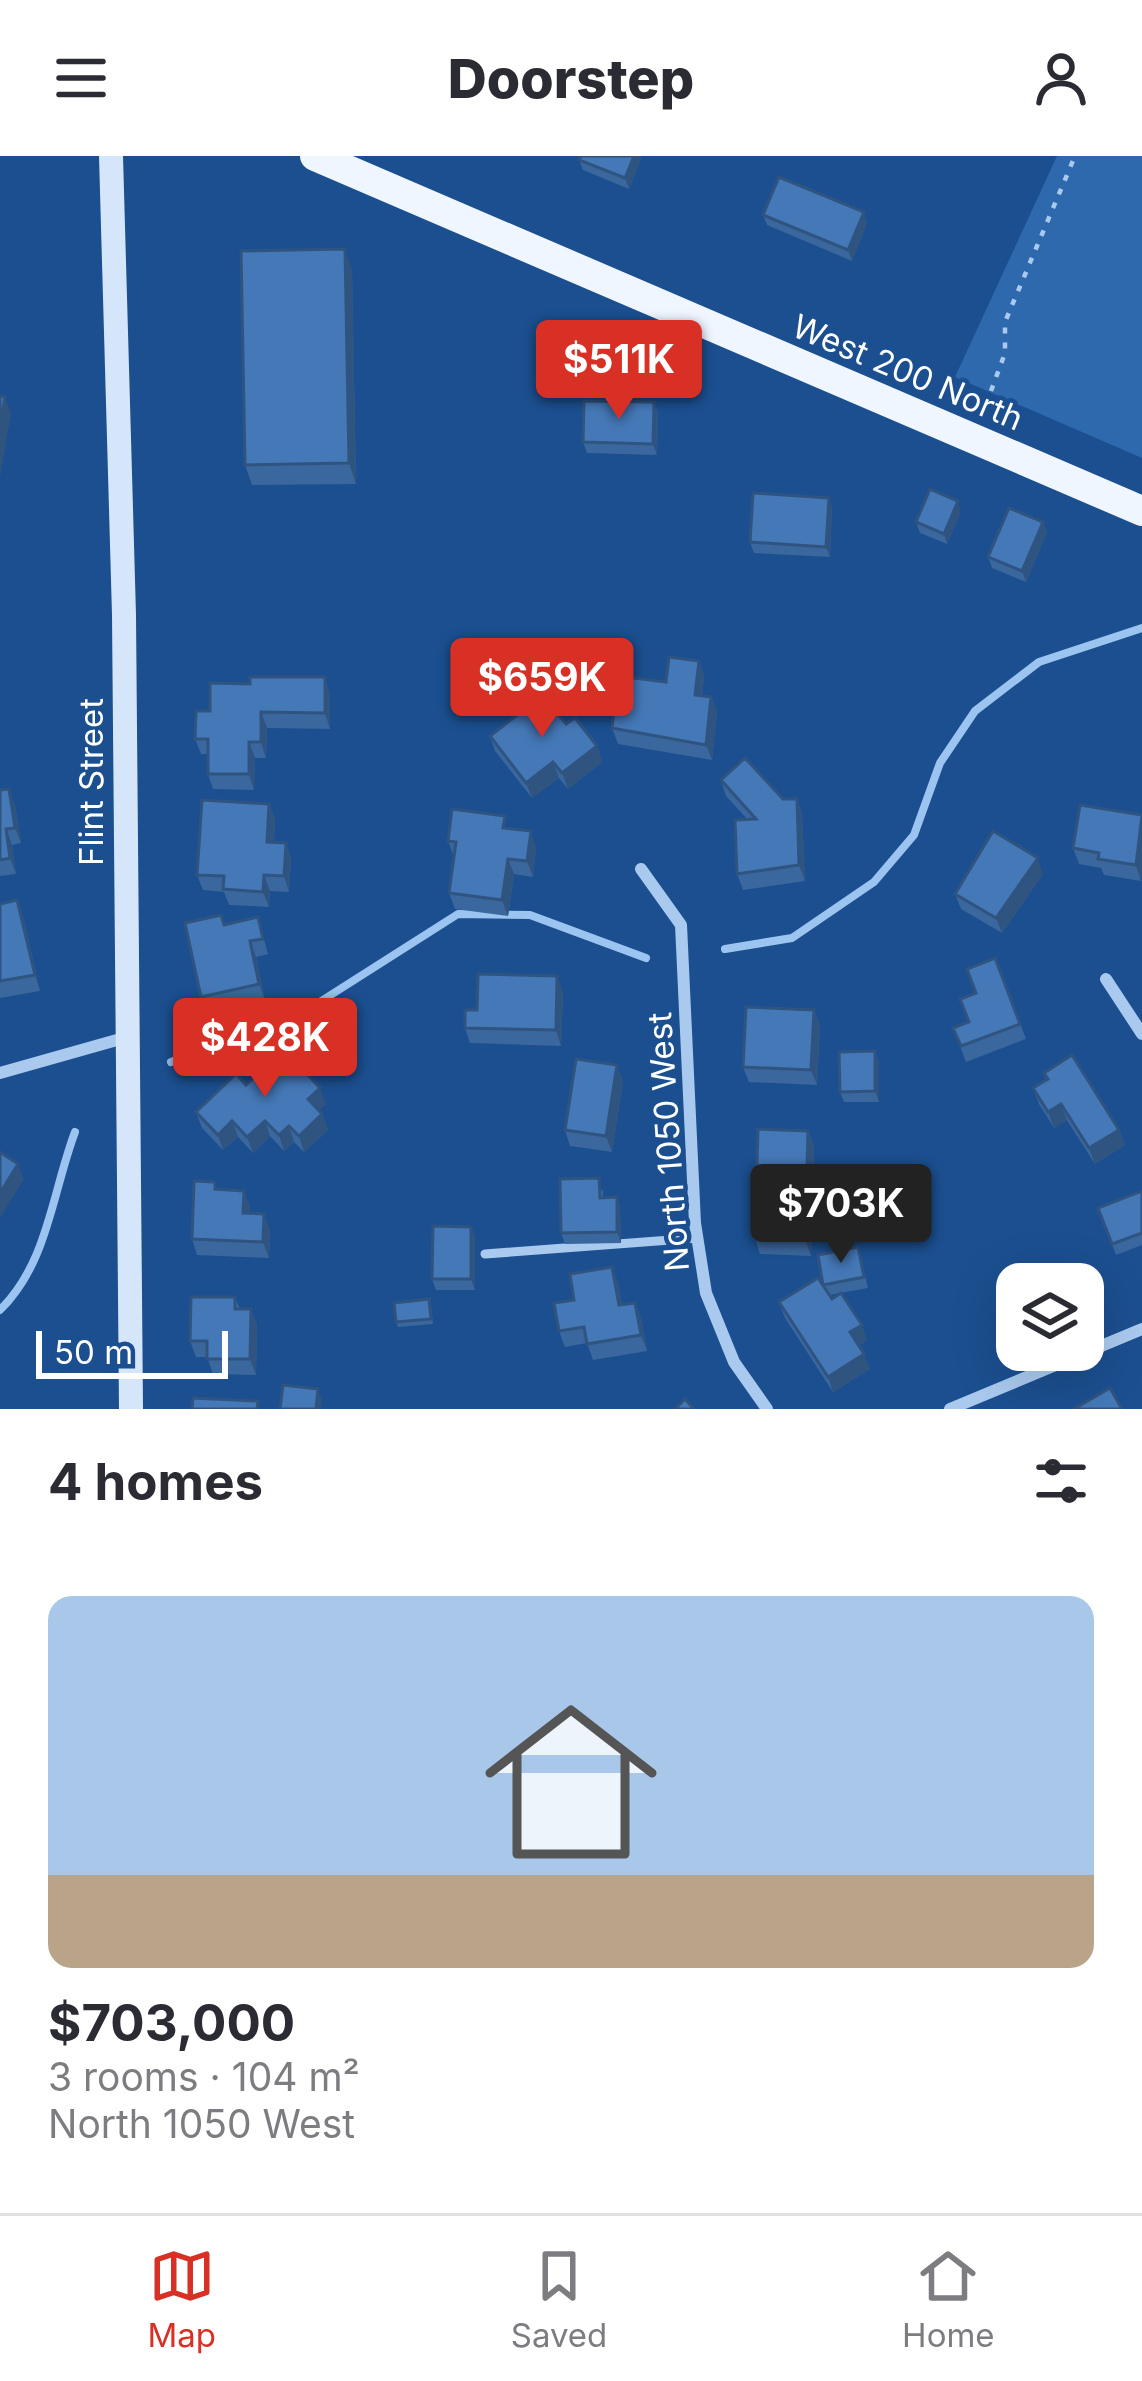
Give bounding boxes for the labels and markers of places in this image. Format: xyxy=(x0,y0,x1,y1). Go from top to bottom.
pin: $511K xyxy=(535,320,703,422)
pin: $659K xyxy=(458,638,626,740)
pin: $428K xyxy=(181,998,349,1100)
pin: $703K xyxy=(757,1164,925,1266)

